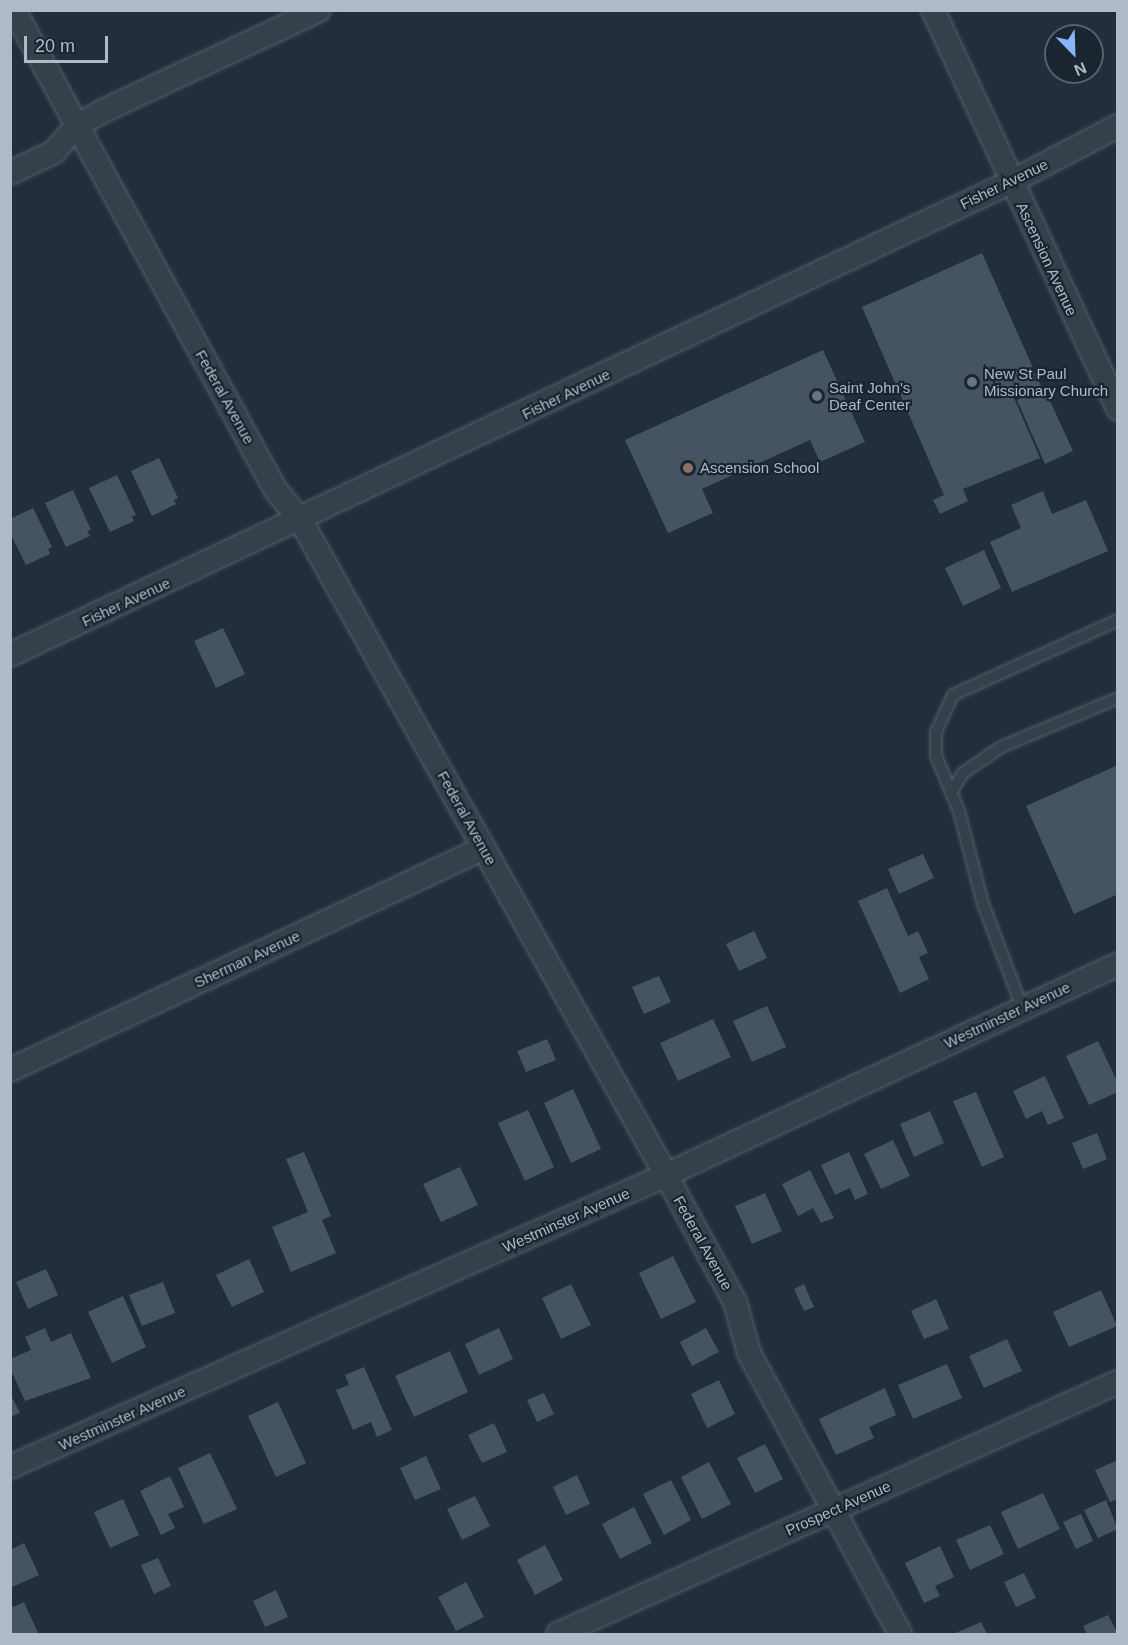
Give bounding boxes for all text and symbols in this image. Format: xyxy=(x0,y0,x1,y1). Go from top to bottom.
scale bar xyxy=(27,24,111,62)
north arrow xyxy=(1044,24,1104,84)
text: 20 m xyxy=(35,36,75,56)
text: N xyxy=(1072,59,1089,79)
street label: Fisher Avenue xyxy=(957,155,1051,213)
street label: Ascension Avenue xyxy=(1013,199,1081,319)
street label: Federal Avenue xyxy=(192,346,258,448)
place label: New St Paul Missionary Church xyxy=(984,364,1108,399)
street label: Fisher Avenue xyxy=(519,365,613,423)
marker: New St Paul Missionary Church xyxy=(965,375,979,389)
place label: Saint John's Deaf Center xyxy=(829,378,910,413)
marker: Saint John's Deaf Center xyxy=(810,389,824,403)
place label: Ascension School xyxy=(700,459,819,477)
marker: Ascension School xyxy=(681,461,695,475)
street label: Fisher Avenue xyxy=(78,573,174,631)
street label: Federal Avenue xyxy=(434,767,500,869)
street label: Sherman Avenue xyxy=(191,926,303,992)
street label: Westminster Avenue xyxy=(941,978,1073,1052)
street label: Westminster Avenue xyxy=(499,1184,633,1256)
street label: Federal Avenue xyxy=(670,1192,736,1294)
street label: Westminster Avenue xyxy=(55,1382,189,1454)
street label: Prospect Avenue xyxy=(782,1477,894,1539)

